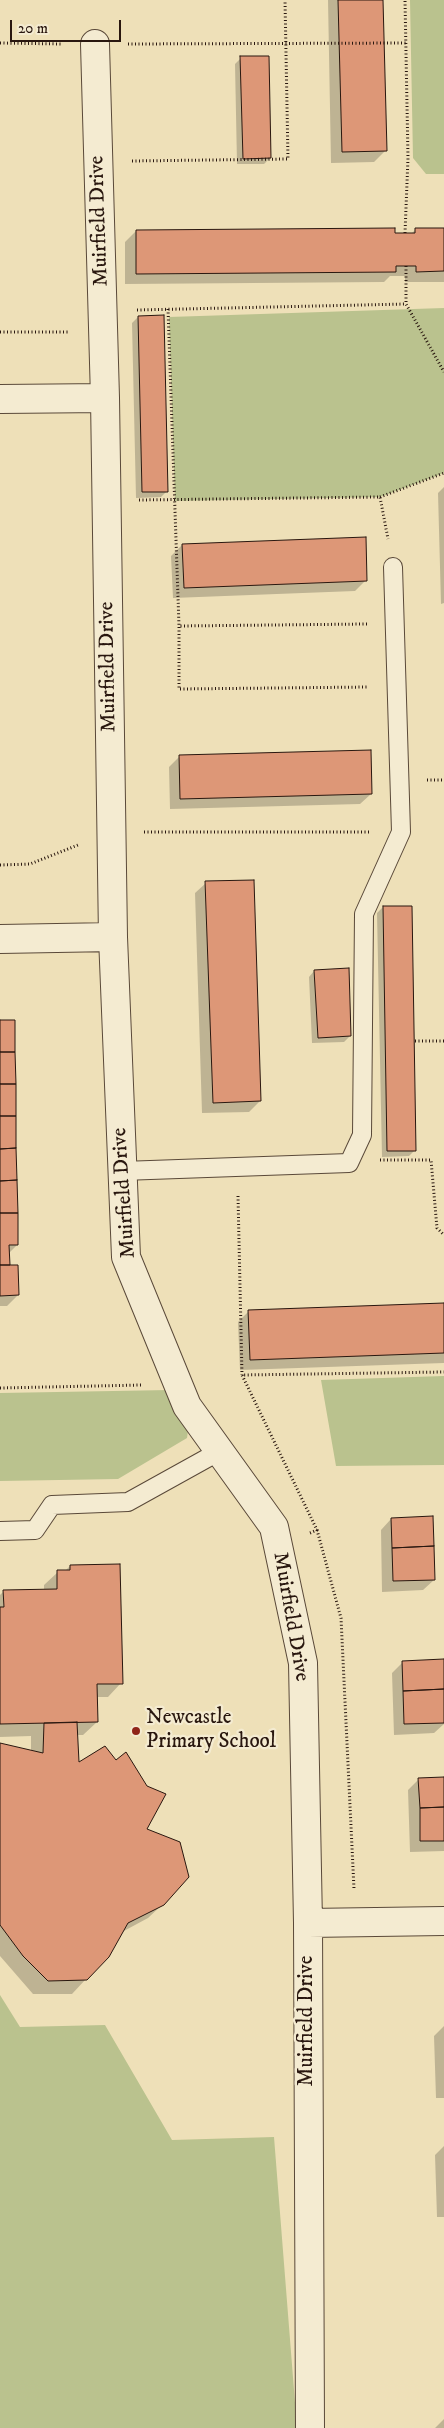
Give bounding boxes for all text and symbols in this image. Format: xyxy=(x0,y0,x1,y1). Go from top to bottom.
scale bar xyxy=(12,10,124,42)
text: 20 m xyxy=(18,19,48,38)
street label: Muirfield Drive xyxy=(85,155,115,287)
street label: Muirfield Drive xyxy=(95,601,123,733)
street label: Muirfield Drive xyxy=(108,1127,142,1259)
street label: Muirfield Drive xyxy=(266,1550,314,1684)
place label: Newcastle Primary School xyxy=(146,1706,276,1756)
marker: Newcastle Primary School xyxy=(130,1725,142,1737)
street label: Muirfield Drive xyxy=(295,1956,321,2086)

